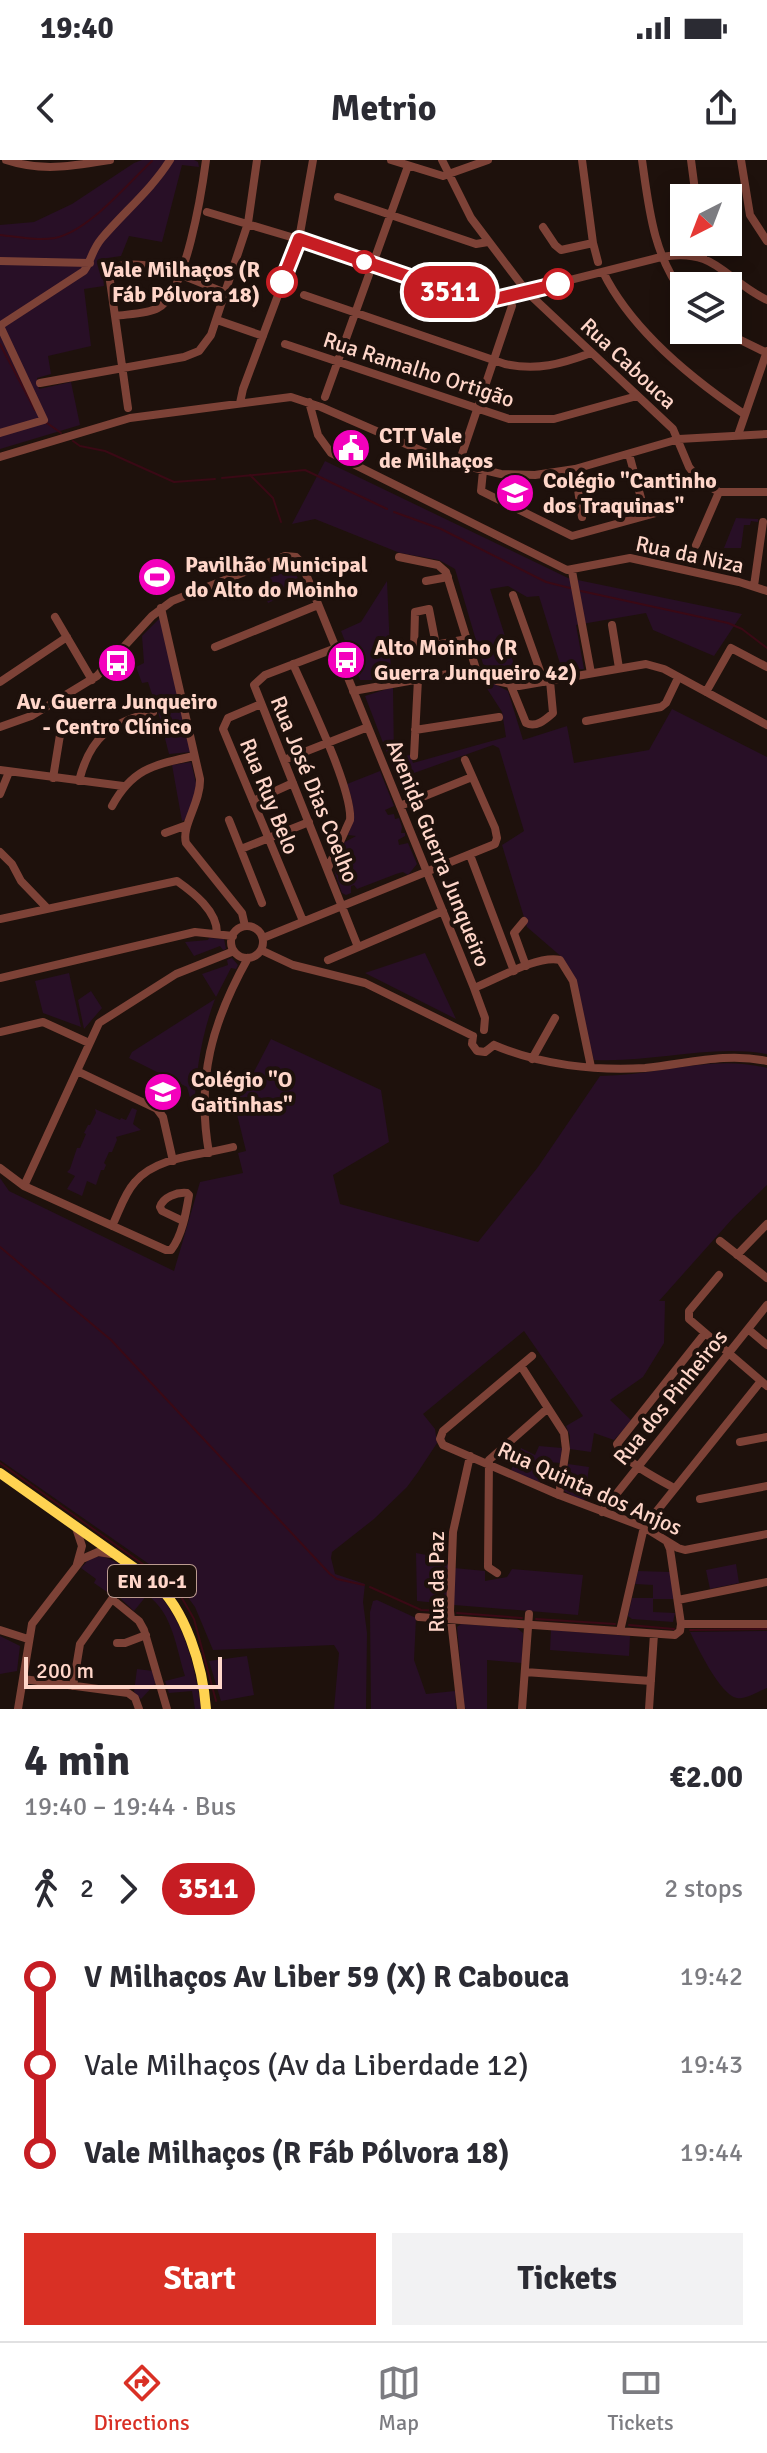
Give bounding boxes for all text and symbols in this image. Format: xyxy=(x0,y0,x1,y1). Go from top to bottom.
text: 19:40 xyxy=(40,10,114,47)
icon: back xyxy=(24,86,68,130)
text: Metrio xyxy=(331,86,436,131)
icon: share xyxy=(699,86,743,130)
north arrow xyxy=(670,184,742,256)
map controls xyxy=(670,184,742,344)
unlabelled marker xyxy=(353,251,375,273)
place label: Vale Milhaços (R Fáb Pólvora 18) xyxy=(101,256,260,308)
line badge: 3511 xyxy=(394,266,506,318)
marker: Vale Milhaços (R Fáb Pólvora 18) xyxy=(267,267,297,297)
unlabelled marker xyxy=(543,269,573,299)
button: layers xyxy=(670,272,742,344)
text: 3511 xyxy=(420,275,480,309)
street label: Rua Cabouca xyxy=(575,312,682,415)
street label: Rua Ramalho Ortigão xyxy=(320,326,518,413)
place label: CTT Vale de Milhaços xyxy=(379,422,493,474)
public building icon: CTT Vale de Milhaços xyxy=(330,427,372,469)
place label: Colégio "Cantinho dos Traquinas" xyxy=(543,467,717,519)
school or university icon: Colégio "Cantinho dos Traquinas" xyxy=(494,472,536,514)
street label: Rua da Niza xyxy=(633,530,747,579)
place label: Pavilhão Municipal do Alto do Moinho xyxy=(185,551,368,603)
sports icon: Pavilhão Municipal do Alto do Moinho xyxy=(136,556,178,598)
place label: Alto Moinho (R Guerra Junqueiro 42) xyxy=(374,634,577,686)
bus stop icon: Alto Moinho (R Guerra Junqueiro 42) xyxy=(325,639,367,681)
bus stop icon: Av. Guerra Junqueiro - Centro Clínico xyxy=(96,642,138,684)
place label: Av. Guerra Junqueiro - Centro Clínico xyxy=(17,688,217,740)
street label: Rua José Dias Coelho xyxy=(265,692,364,886)
street label: Rua Ruy Belo xyxy=(234,734,305,858)
street label: Avenida Guerra Junqueiro xyxy=(381,736,496,971)
place label: Colégio "O Gaitinhas" xyxy=(191,1066,293,1118)
school or university icon: Colégio "O Gaitinhas" xyxy=(142,1071,184,1113)
street label: Rua dos Pinheiros xyxy=(608,1324,733,1470)
street label: Rua Quinta dos Anjos xyxy=(493,1436,686,1541)
street label: Rua da Paz xyxy=(423,1531,450,1633)
road number: EN 10-1 xyxy=(108,1565,196,1597)
scale bar xyxy=(24,1653,222,1689)
text: 200 m xyxy=(36,1657,94,1684)
text: 4 min xyxy=(24,1734,130,1788)
text: €2.00 xyxy=(670,1759,743,1796)
text: 19:40 – 19:44 · Bus xyxy=(24,1791,236,1823)
icon: walk xyxy=(24,1867,68,1911)
icon: forward xyxy=(106,1867,150,1911)
text: 3511 xyxy=(178,1872,239,1906)
text: 2 xyxy=(80,1873,94,1905)
text: 2 stops xyxy=(664,1873,743,1905)
text: V Milhaços Av Liber 59 (X) R Cabouca xyxy=(84,1959,569,1996)
text: 19:42 xyxy=(680,1961,743,1993)
text: Vale Milhaços (Av da Liberdade 12) xyxy=(84,2047,529,2084)
text: 19:43 xyxy=(680,2049,743,2081)
text: Vale Milhaços (R Fáb Pólvora 18) xyxy=(84,2135,510,2172)
text: 19:44 xyxy=(680,2137,743,2169)
button: Start xyxy=(24,2233,376,2325)
button: Tickets xyxy=(392,2233,743,2325)
tab: Directions xyxy=(93,2361,190,2436)
tab: Map xyxy=(377,2361,421,2436)
tab: Tickets xyxy=(607,2361,674,2436)

